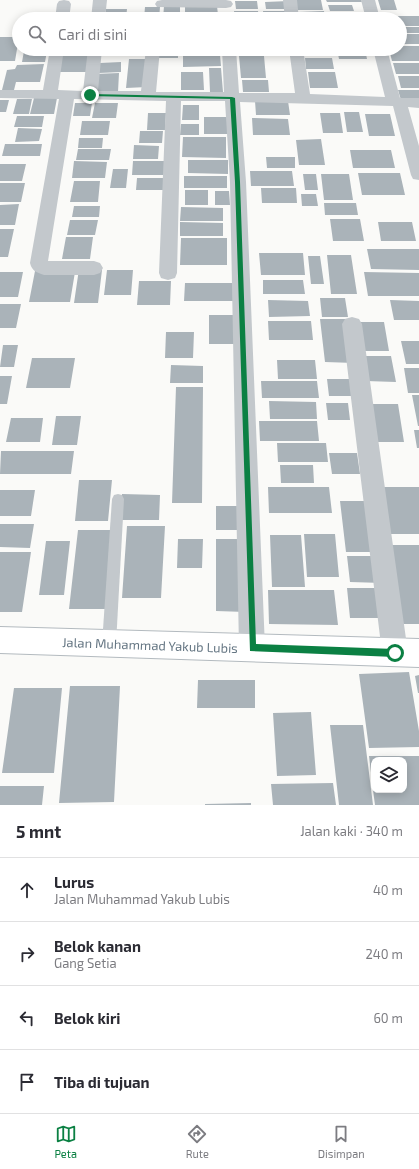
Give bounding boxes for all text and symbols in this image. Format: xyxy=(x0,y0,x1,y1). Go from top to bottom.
search box xyxy=(12,12,407,56)
icon: search xyxy=(26,23,48,45)
text: Cari di sini xyxy=(58,25,127,43)
route end xyxy=(81,86,99,104)
street label: Jalan Muhammad Yakub Lubis xyxy=(62,634,238,656)
route start xyxy=(386,644,404,662)
map controls xyxy=(371,757,407,793)
button: layers xyxy=(371,757,407,793)
text: 5 mnt xyxy=(16,821,61,841)
text: Jalan kaki · 340 m xyxy=(300,823,403,839)
text: Lurus xyxy=(54,873,94,891)
icon: ahead xyxy=(16,879,38,901)
text: 40 m xyxy=(373,882,403,898)
text: Jalan Muhammad Yakub Lubis xyxy=(54,891,230,907)
text: Belok kanan xyxy=(54,937,141,955)
icon: right xyxy=(16,943,38,965)
text: 240 m xyxy=(366,946,403,962)
text: Gang Setia xyxy=(54,955,117,971)
icon: left xyxy=(16,1007,38,1029)
text: Belok kiri xyxy=(54,1009,120,1027)
text: 60 m xyxy=(373,1010,403,1026)
icon: arrive xyxy=(16,1071,38,1093)
text: Tiba di tujuan xyxy=(54,1073,150,1091)
tab: Peta xyxy=(54,1123,77,1160)
tab: Rute xyxy=(186,1123,209,1160)
tab: Disimpan xyxy=(318,1123,365,1160)

